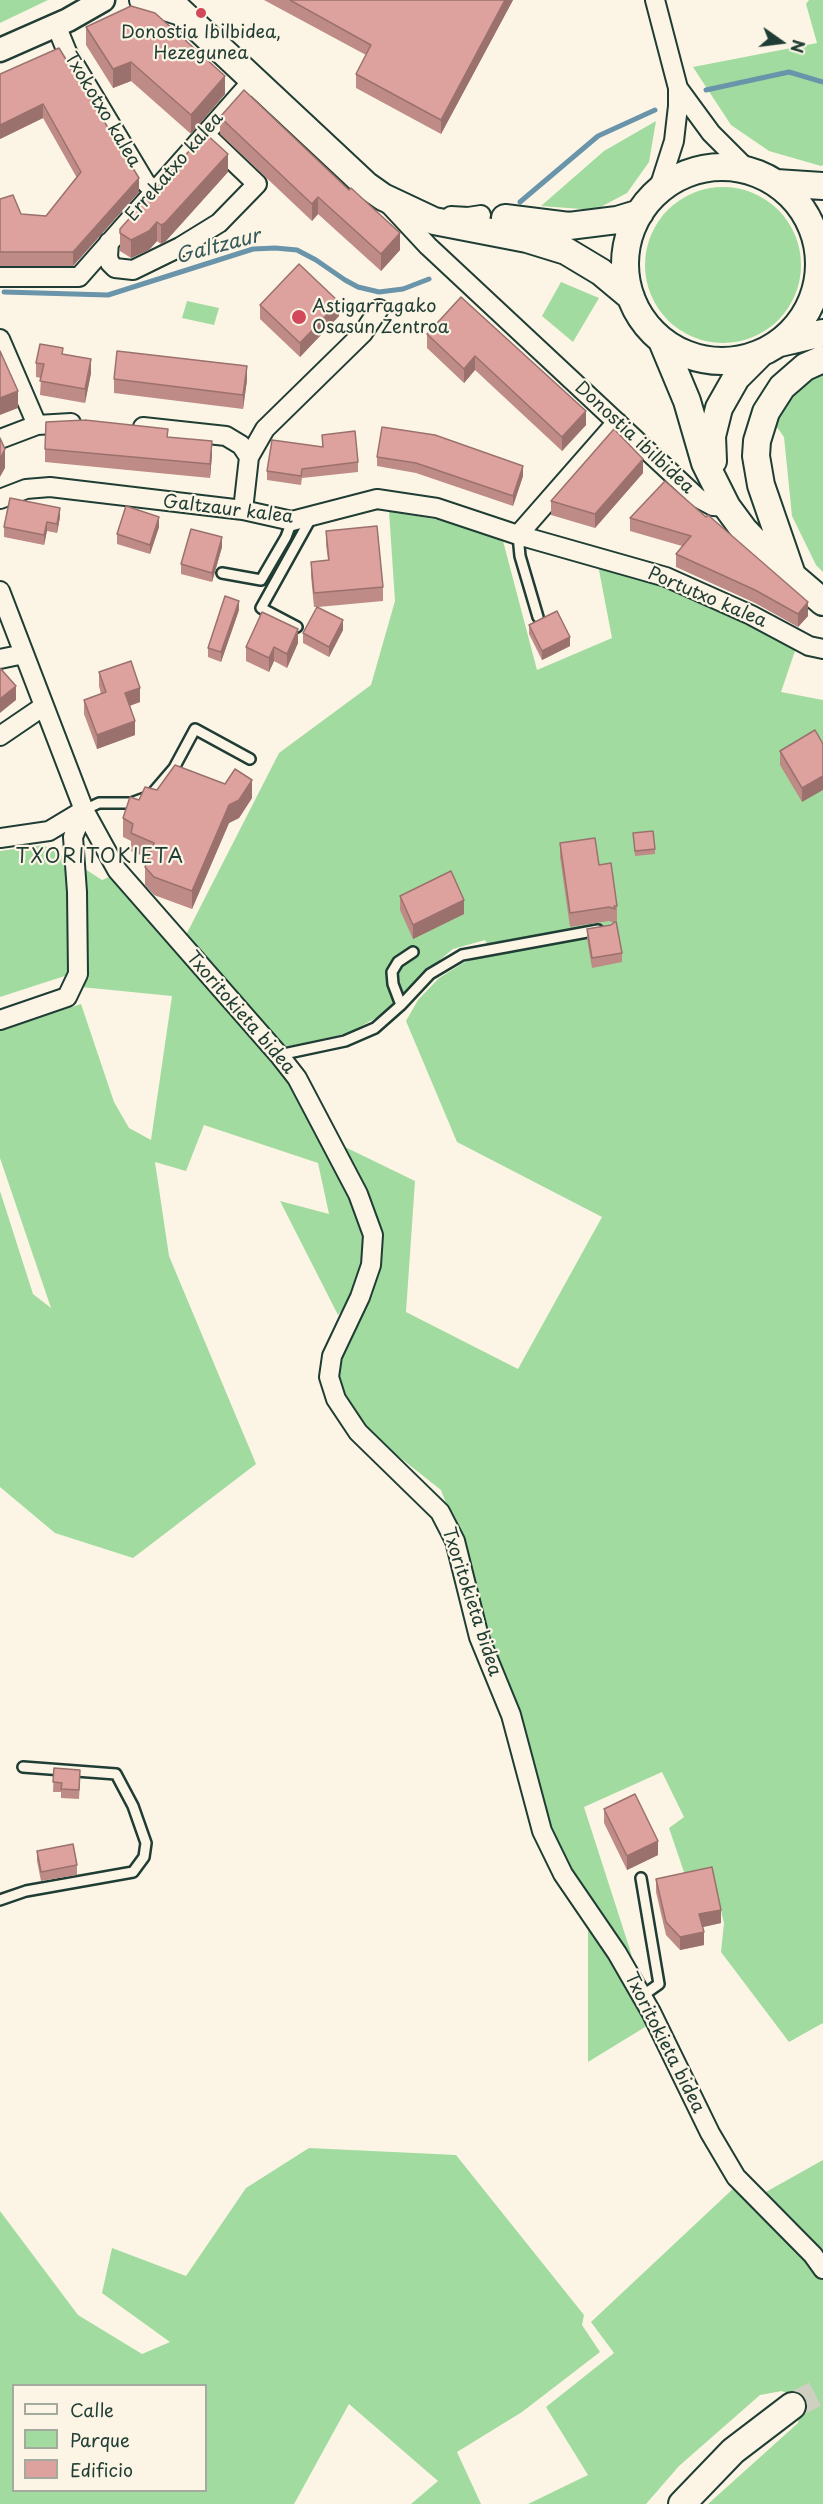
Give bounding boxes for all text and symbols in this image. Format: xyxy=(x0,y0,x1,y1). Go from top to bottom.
marker: Donostia Ibilbidea, Hezegunea xyxy=(194,6,208,20)
north arrow xyxy=(751,12,811,72)
place label: Donostia Ibilbidea, Hezegunea xyxy=(121,22,281,64)
text: N xyxy=(785,37,812,55)
street label: Txokotxo kalea xyxy=(59,49,145,171)
street label: Errekatxo kalea xyxy=(122,108,228,226)
water label: Galtzaur xyxy=(173,224,263,270)
place label: Astigarragako Osasun Zentroa xyxy=(312,296,449,338)
marker: Astigarragako Osasun Zentroa xyxy=(290,308,308,326)
street label: Donostia ibilbidea xyxy=(570,377,698,499)
street label: Galtzaur kalea xyxy=(161,491,295,529)
street label: Portutxo kalea xyxy=(644,563,770,633)
district label: TXORITOKIETA xyxy=(17,845,183,869)
street label: Txoritokieta bidea xyxy=(181,947,299,1079)
street label: Txoritokieta bidea xyxy=(437,1525,505,1679)
street label: Txoritokieta bidea xyxy=(619,1969,709,2117)
legend xyxy=(12,2384,207,2492)
text: Calle xyxy=(70,2396,114,2423)
text: Parque xyxy=(70,2426,130,2453)
text: Edificio xyxy=(70,2456,133,2483)

